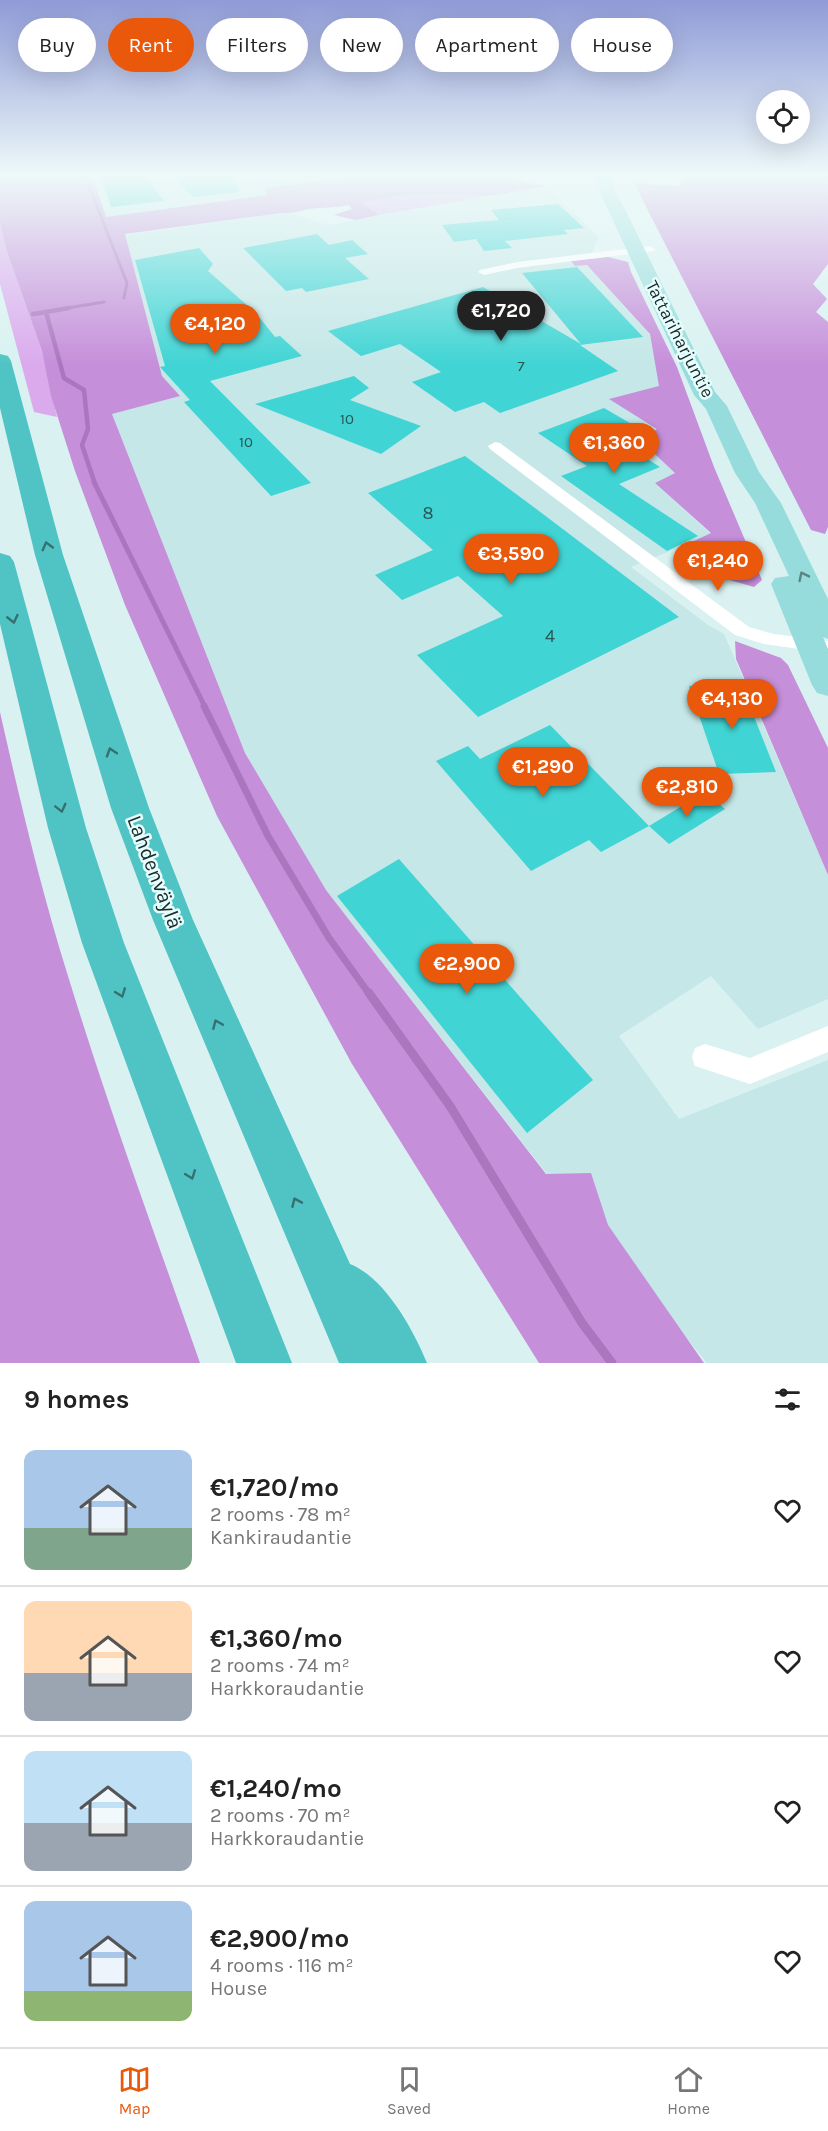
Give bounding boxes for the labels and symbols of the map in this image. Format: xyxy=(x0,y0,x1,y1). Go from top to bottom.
street label: Tattariharjuntie xyxy=(641,277,719,401)
pin: €1,720 xyxy=(452,291,550,342)
pin: €4,120 xyxy=(166,304,264,355)
house number: 7 xyxy=(517,357,525,375)
house number: 10 xyxy=(340,410,354,428)
pin: €1,360 xyxy=(565,423,663,474)
house number: 10 xyxy=(239,433,253,451)
house number: 8 xyxy=(422,502,434,524)
pin: €3,590 xyxy=(462,534,560,585)
one-way arrow xyxy=(41,541,54,551)
pin: €1,240 xyxy=(669,541,767,592)
one-way arrow xyxy=(798,571,810,582)
one-way arrow xyxy=(6,613,19,623)
house number: 4 xyxy=(545,625,555,647)
pin: €4,130 xyxy=(683,679,781,730)
one-way arrow xyxy=(106,747,119,758)
pin: €1,290 xyxy=(494,747,592,798)
pin: €2,810 xyxy=(638,767,736,818)
one-way arrow xyxy=(54,802,67,812)
street label: Lahdenväylä xyxy=(122,812,188,932)
pin: €2,900 xyxy=(418,944,516,995)
one-way arrow xyxy=(114,987,127,998)
one-way arrow xyxy=(212,1019,224,1030)
one-way arrow xyxy=(184,1169,196,1180)
one-way arrow xyxy=(292,1197,304,1208)

